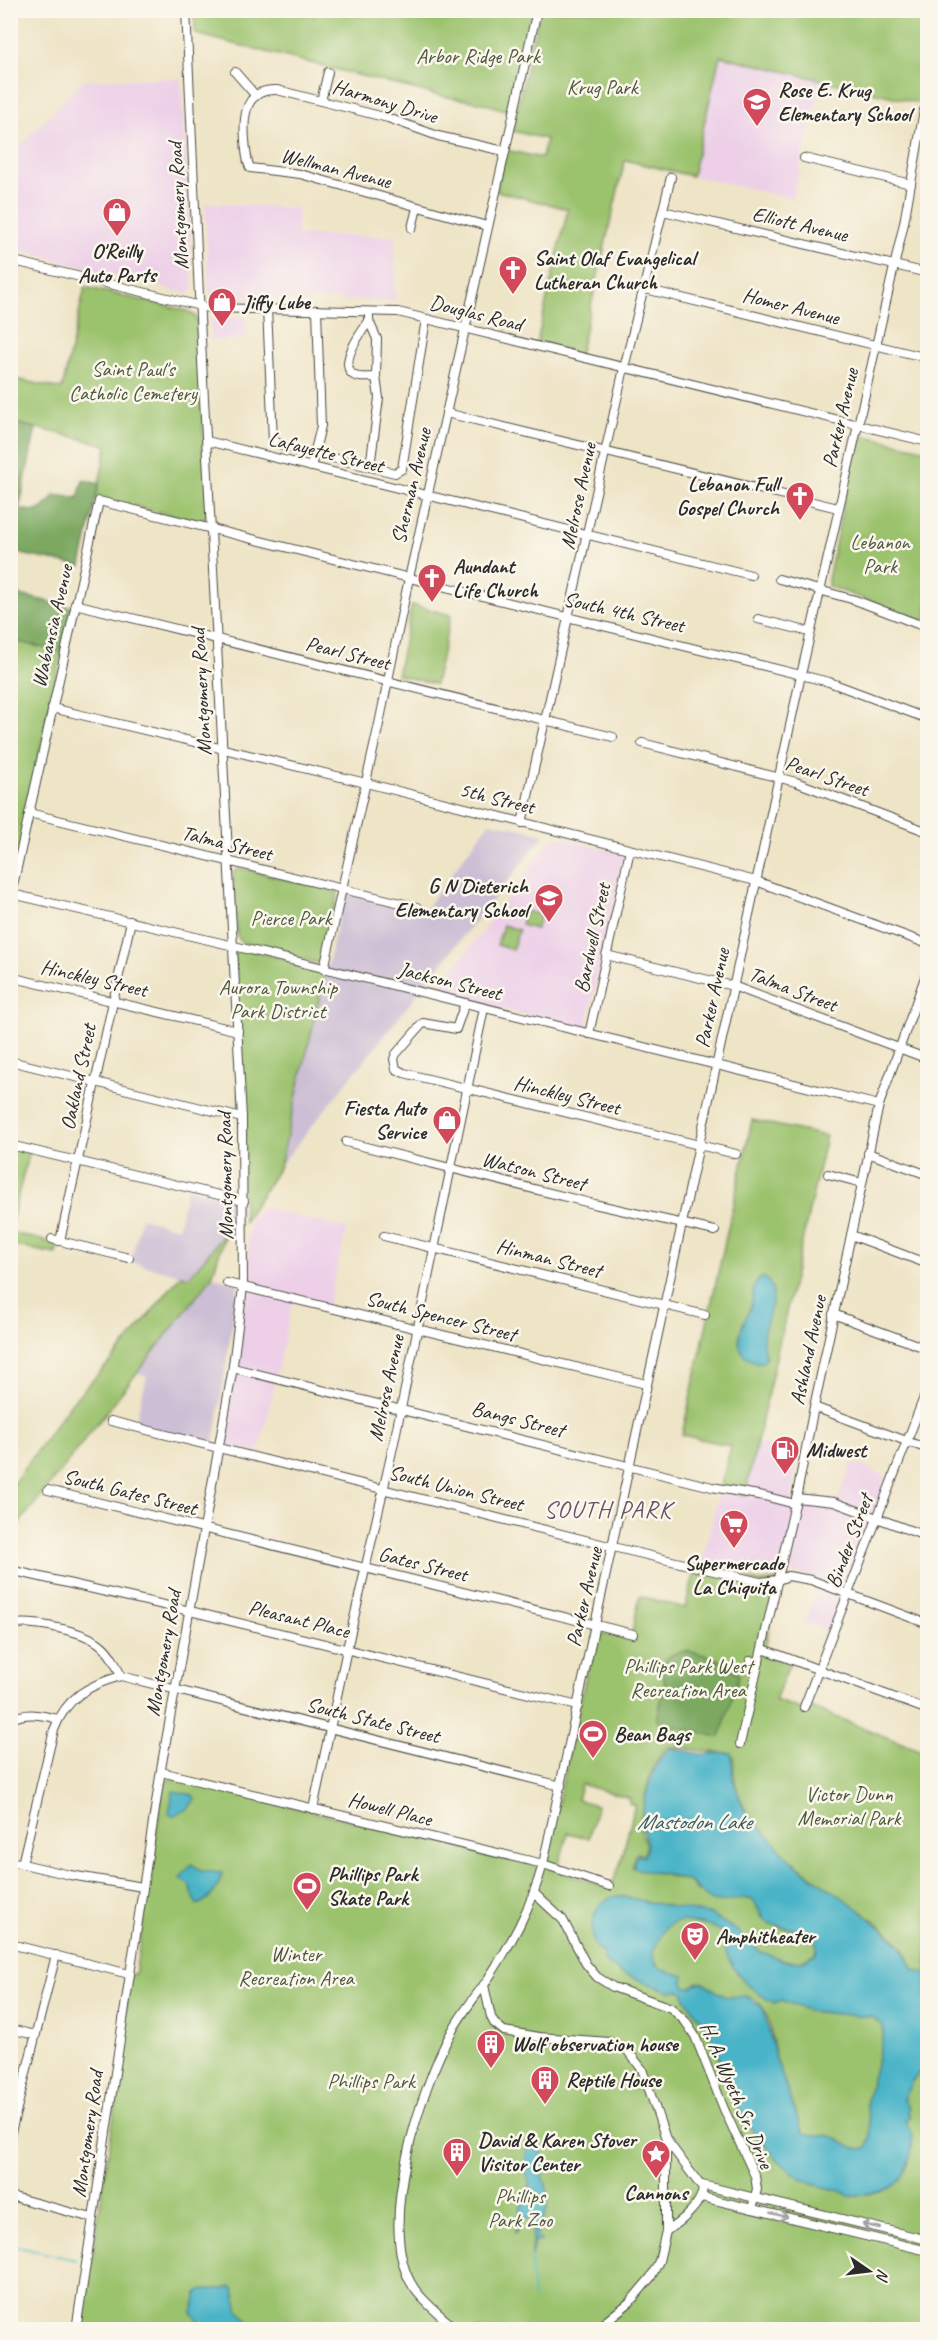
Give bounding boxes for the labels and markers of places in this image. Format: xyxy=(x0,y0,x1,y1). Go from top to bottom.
place label: Rose E. Krug Elementary School xyxy=(778,77,916,127)
school or university icon: Rose E. Krug Elementary School xyxy=(741,86,773,128)
shop icon: O'Reilly Auto Parts xyxy=(101,196,133,238)
place label: O'Reilly Auto Parts xyxy=(78,238,158,288)
place label: Saint Olaf Evangelical Lutheran Church xyxy=(534,245,699,295)
church icon: Saint Olaf Evangelical Lutheran Church xyxy=(497,254,529,296)
shop icon: Jiffy Lube xyxy=(206,286,238,328)
place label: Jiffy Lube xyxy=(241,289,312,315)
place label: Lebanon Full Gospel Church xyxy=(677,471,783,521)
church icon: Lebanon Full Gospel Church xyxy=(784,480,816,522)
place label: Aundant Life Church xyxy=(453,553,539,603)
church icon: Aundant Life Church xyxy=(416,562,448,604)
place label: G N Dieterich Elementary School xyxy=(395,873,532,923)
school or university icon: G N Dieterich Elementary School xyxy=(533,882,565,924)
place label: Fiesta Auto Service xyxy=(344,1095,428,1145)
shop icon: Fiesta Auto Service xyxy=(431,1104,463,1146)
fuel station icon: Midwest xyxy=(769,1434,801,1476)
place label: Midwest xyxy=(806,1437,868,1463)
supermarket icon: Supermercado La Chiquita xyxy=(718,1508,750,1550)
place label: Supermercado La Chiquita xyxy=(684,1550,786,1600)
sports icon: Bean Bags xyxy=(577,1718,609,1760)
place label: Bean Bags xyxy=(614,1721,693,1747)
place label: Phillips Park Skate Park xyxy=(328,1861,419,1911)
sports icon: Phillips Park Skate Park xyxy=(291,1870,323,1912)
theatre icon: Amphitheater xyxy=(679,1920,711,1962)
place label: Amphitheater xyxy=(716,1923,817,1949)
building icon: Wolf observation house xyxy=(475,2028,507,2070)
place label: Wolf observation house xyxy=(512,2031,680,2057)
building icon: Reptile House xyxy=(529,2064,561,2106)
place label: Reptile House xyxy=(566,2067,663,2093)
place label: David & Karen Stover Visitor Center xyxy=(478,2127,638,2177)
building icon: David & Karen Stover Visitor Center xyxy=(441,2136,473,2178)
place icon: Cannons xyxy=(640,2138,672,2180)
place label: Cannons xyxy=(624,2180,690,2206)

